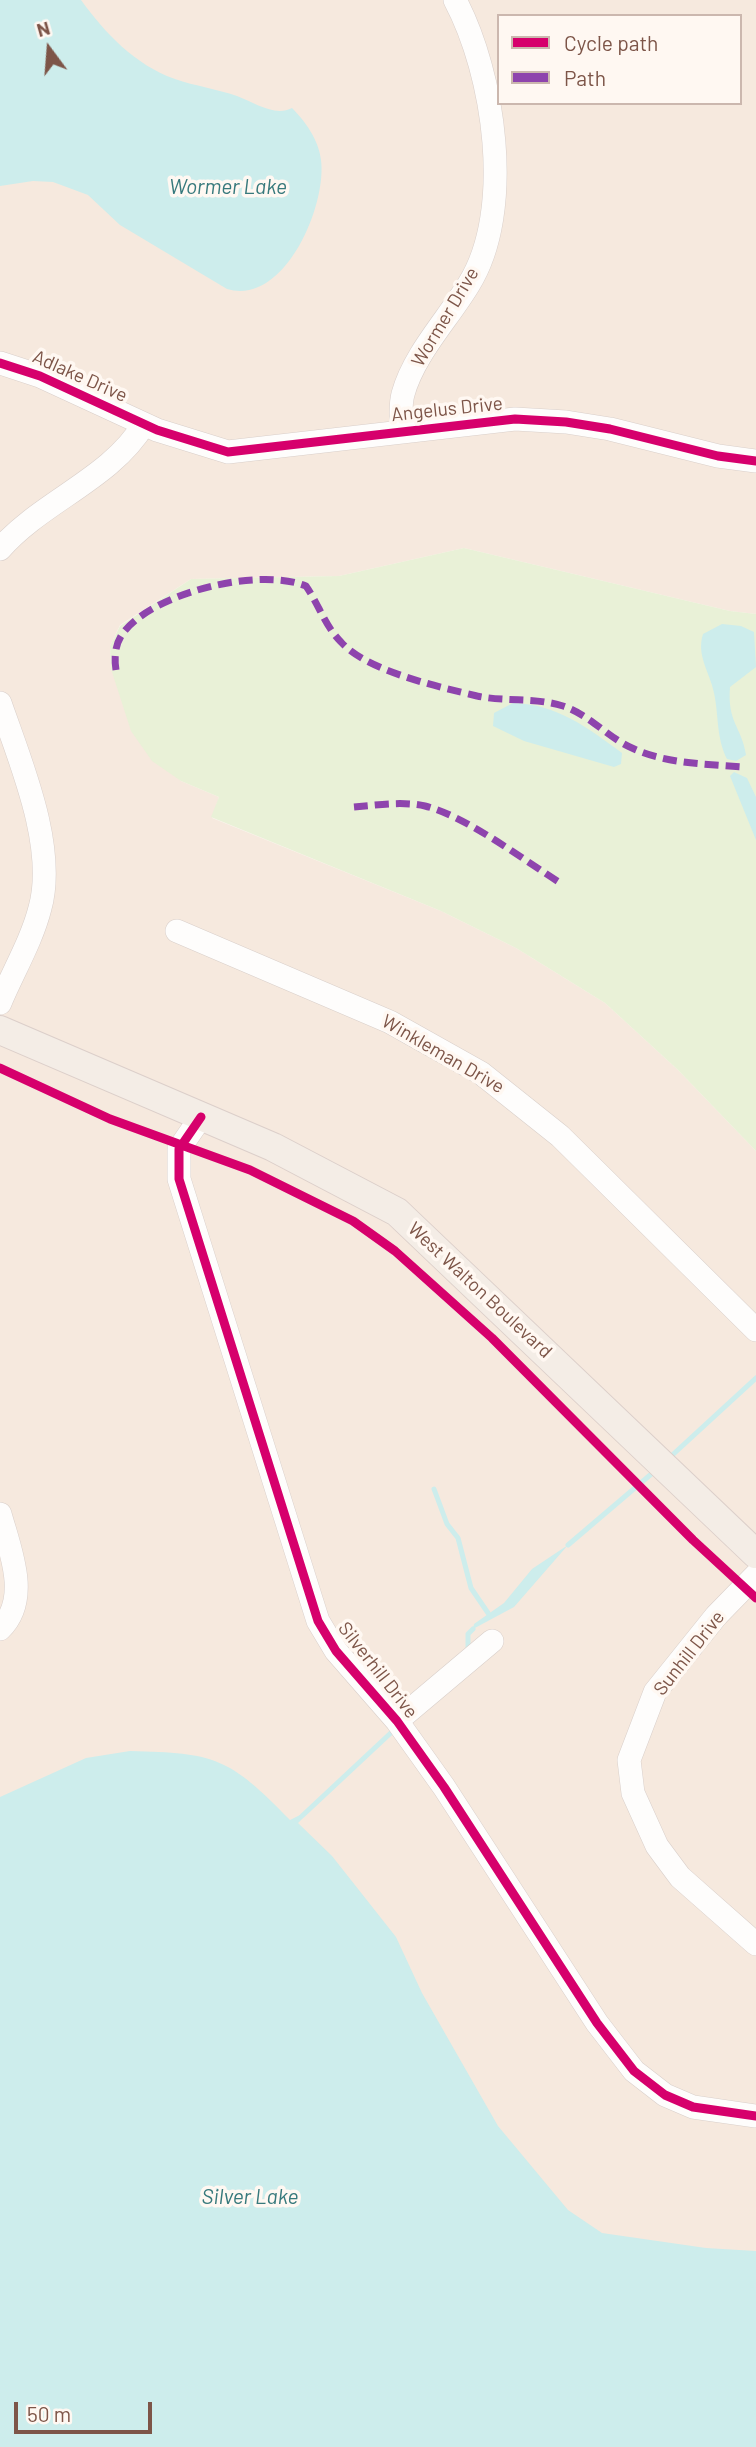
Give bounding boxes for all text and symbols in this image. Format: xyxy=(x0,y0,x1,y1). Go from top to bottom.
north arrow xyxy=(14,14,84,84)
legend xyxy=(497,14,742,105)
text: N xyxy=(34,16,52,41)
text: Cycle path xyxy=(564,30,658,55)
text: Path xyxy=(564,65,606,90)
water label: Wormer Lake xyxy=(169,174,287,200)
street label: Wormer Drive xyxy=(406,263,484,371)
street label: Adlake Drive xyxy=(29,345,131,407)
street label: Angelus Drive xyxy=(390,392,504,426)
street label: Winkleman Drive xyxy=(378,1010,508,1098)
street label: West Walton Boulevard xyxy=(403,1217,557,1363)
street label: Sunhill Drive xyxy=(649,1606,729,1700)
street label: Silverhill Drive xyxy=(333,1617,423,1723)
water label: Silver Lake xyxy=(202,2184,298,2210)
scale bar xyxy=(18,2388,156,2432)
text: 50 m xyxy=(27,2401,71,2426)

